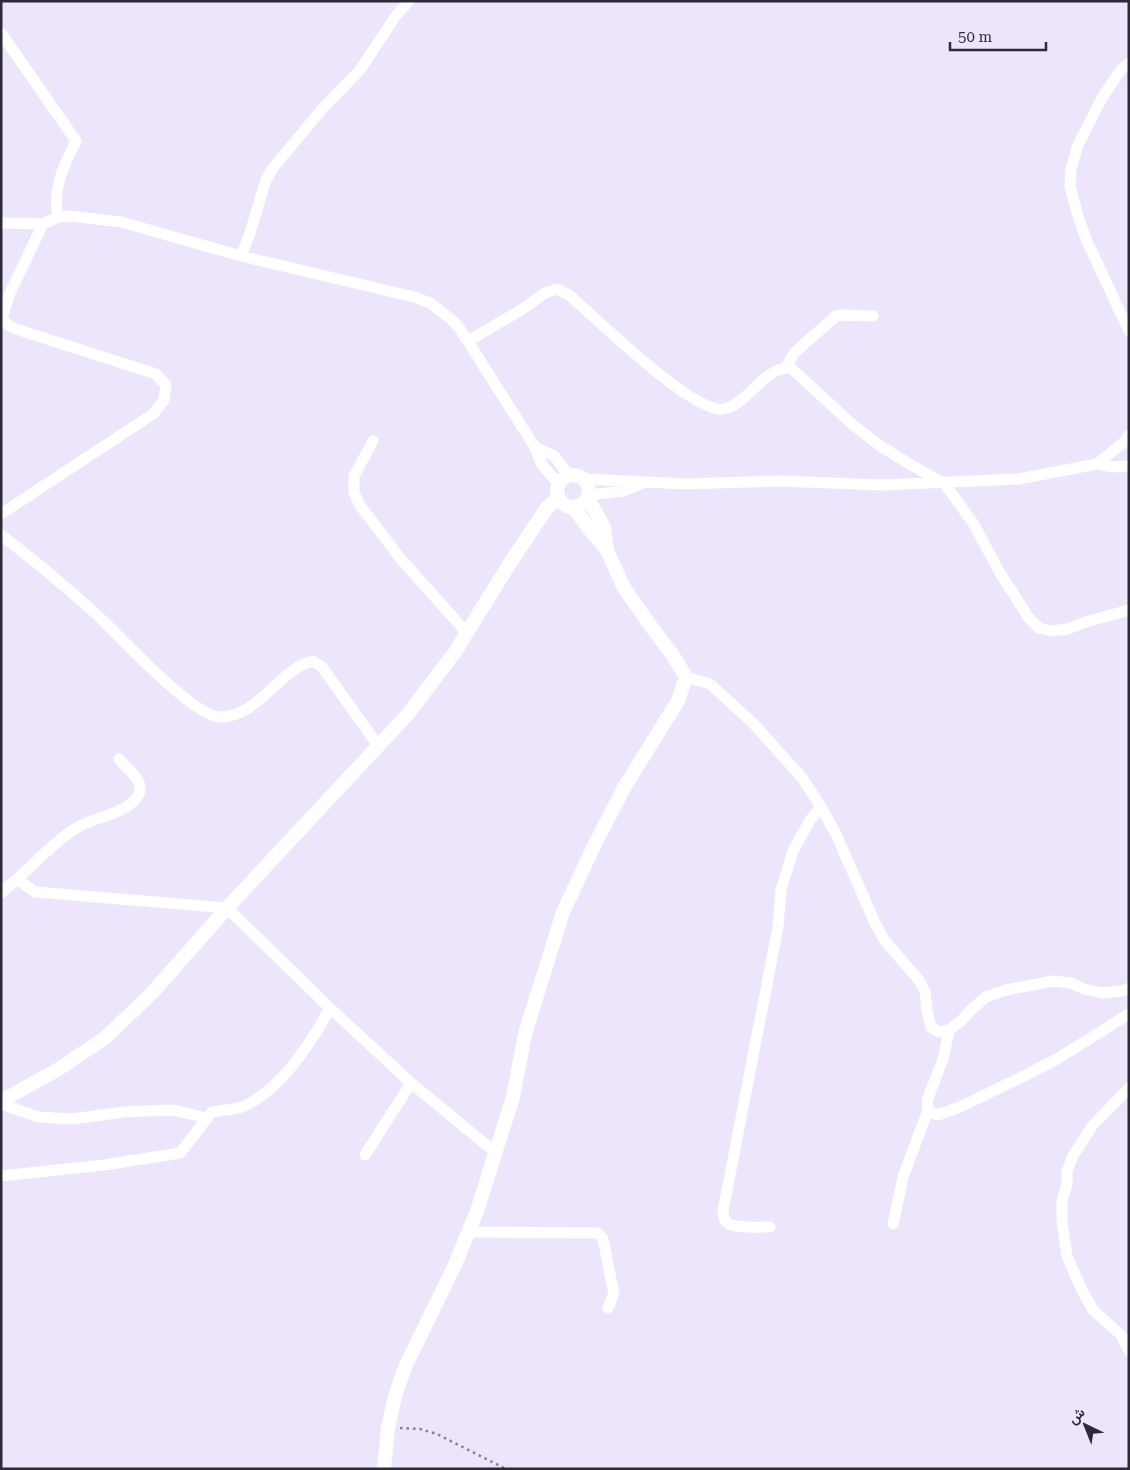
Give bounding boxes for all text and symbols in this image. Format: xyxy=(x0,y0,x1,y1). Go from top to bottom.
scale bar xyxy=(950,20,1046,52)
text: 50 m xyxy=(958,28,993,46)
north arrow xyxy=(1060,1400,1110,1450)
text: ش xyxy=(1065,1404,1089,1428)

